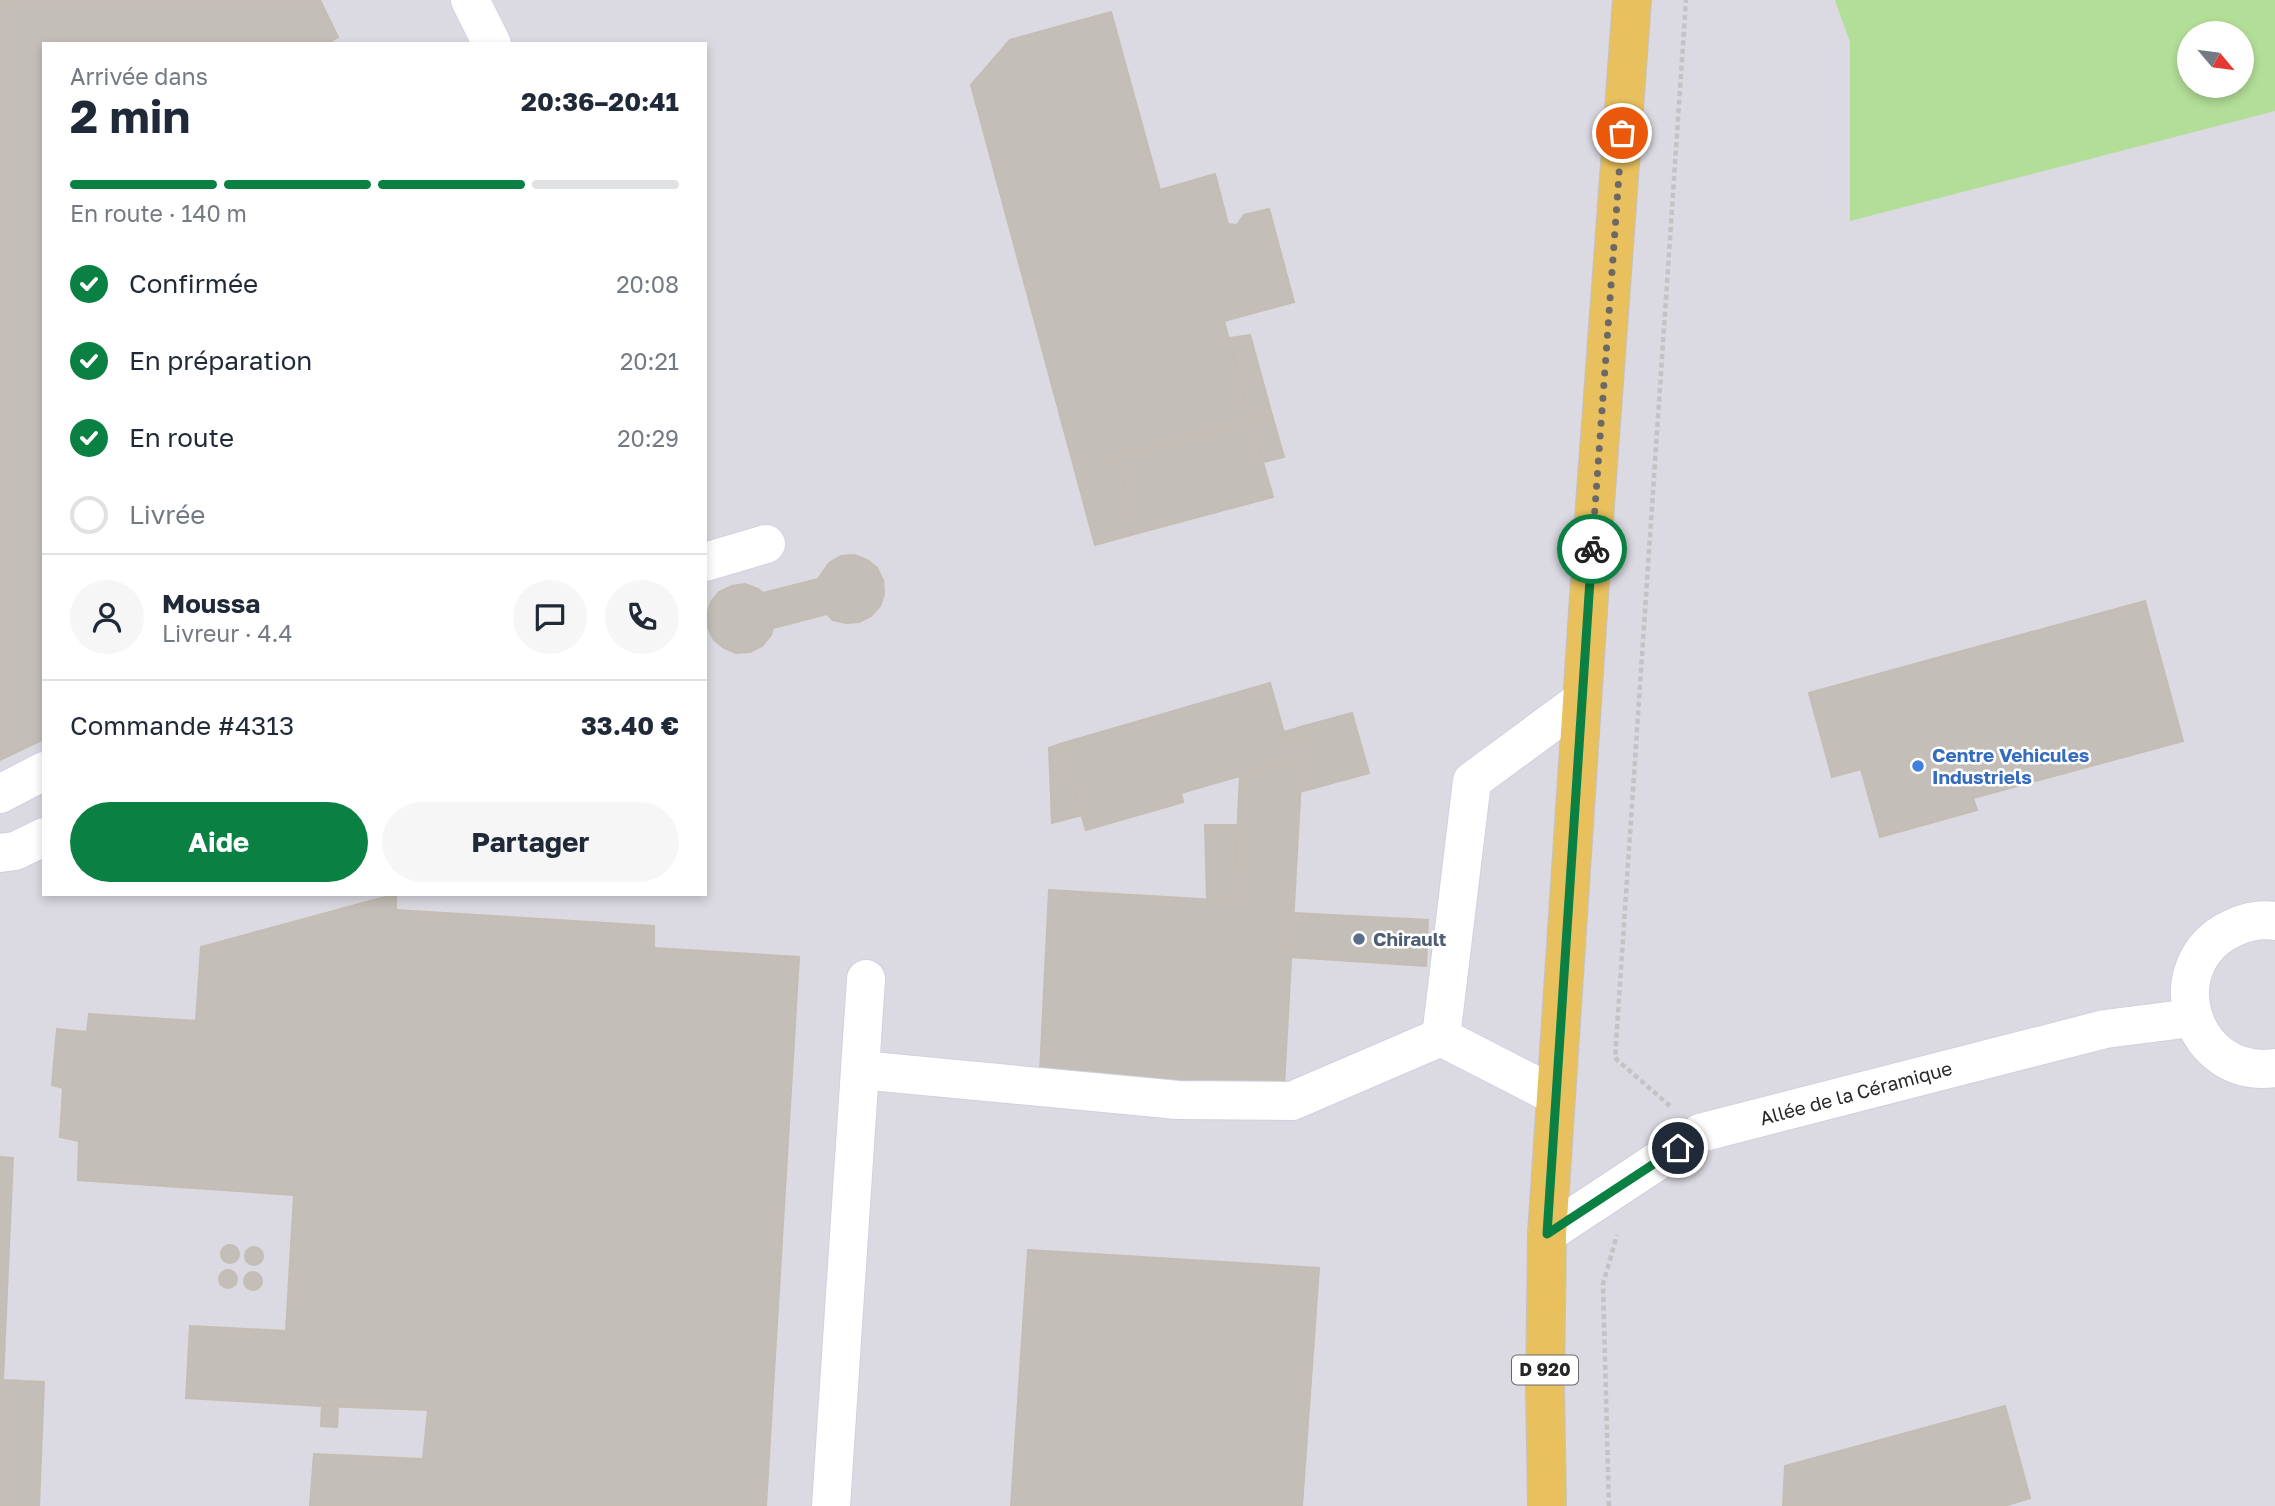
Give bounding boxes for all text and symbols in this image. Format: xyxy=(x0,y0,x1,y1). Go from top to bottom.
north arrow xyxy=(2177,21,2254,98)
map controls xyxy=(2177,21,2254,98)
text: Arrivée dans xyxy=(70,62,208,90)
text: 20:36–20:41 xyxy=(521,86,679,117)
text: 2 min xyxy=(70,88,190,143)
pin xyxy=(1592,103,1652,163)
icon: bag xyxy=(1603,114,1641,152)
text: En route · 140 m xyxy=(70,199,247,227)
icon: check xyxy=(70,265,108,303)
text: Confirmée xyxy=(129,268,258,299)
text: 20:08 xyxy=(616,270,679,298)
icon: check xyxy=(70,342,108,380)
text: En préparation xyxy=(129,345,312,376)
text: 20:21 xyxy=(620,347,679,375)
icon: check xyxy=(70,419,108,457)
text: En route xyxy=(129,422,234,453)
text: 20:29 xyxy=(617,424,679,452)
text: Livrée xyxy=(129,499,205,530)
courier xyxy=(1557,514,1627,584)
icon: bike xyxy=(1573,530,1611,568)
button: person xyxy=(70,580,144,654)
button: chat xyxy=(513,580,587,654)
button: phone xyxy=(605,580,679,654)
text: Moussa xyxy=(162,588,260,619)
text: Livreur · 4.4 xyxy=(162,619,292,647)
text: Commande #4313 xyxy=(70,710,294,741)
text: 33.40 € xyxy=(581,710,679,741)
place label: Centre Vehicules Industriels xyxy=(1932,743,2090,788)
marker: Centre Vehicules Industriels xyxy=(1910,758,1926,774)
button: Aide xyxy=(70,802,368,882)
button: Partager xyxy=(382,802,679,882)
place label: Chirault xyxy=(1373,927,1447,950)
marker: Chirault xyxy=(1351,931,1367,947)
street label: Allée de la Céramique xyxy=(1757,1056,1955,1129)
pin xyxy=(1648,1118,1708,1178)
icon: home xyxy=(1659,1129,1697,1167)
road number: D 920 xyxy=(1512,1356,1578,1385)

